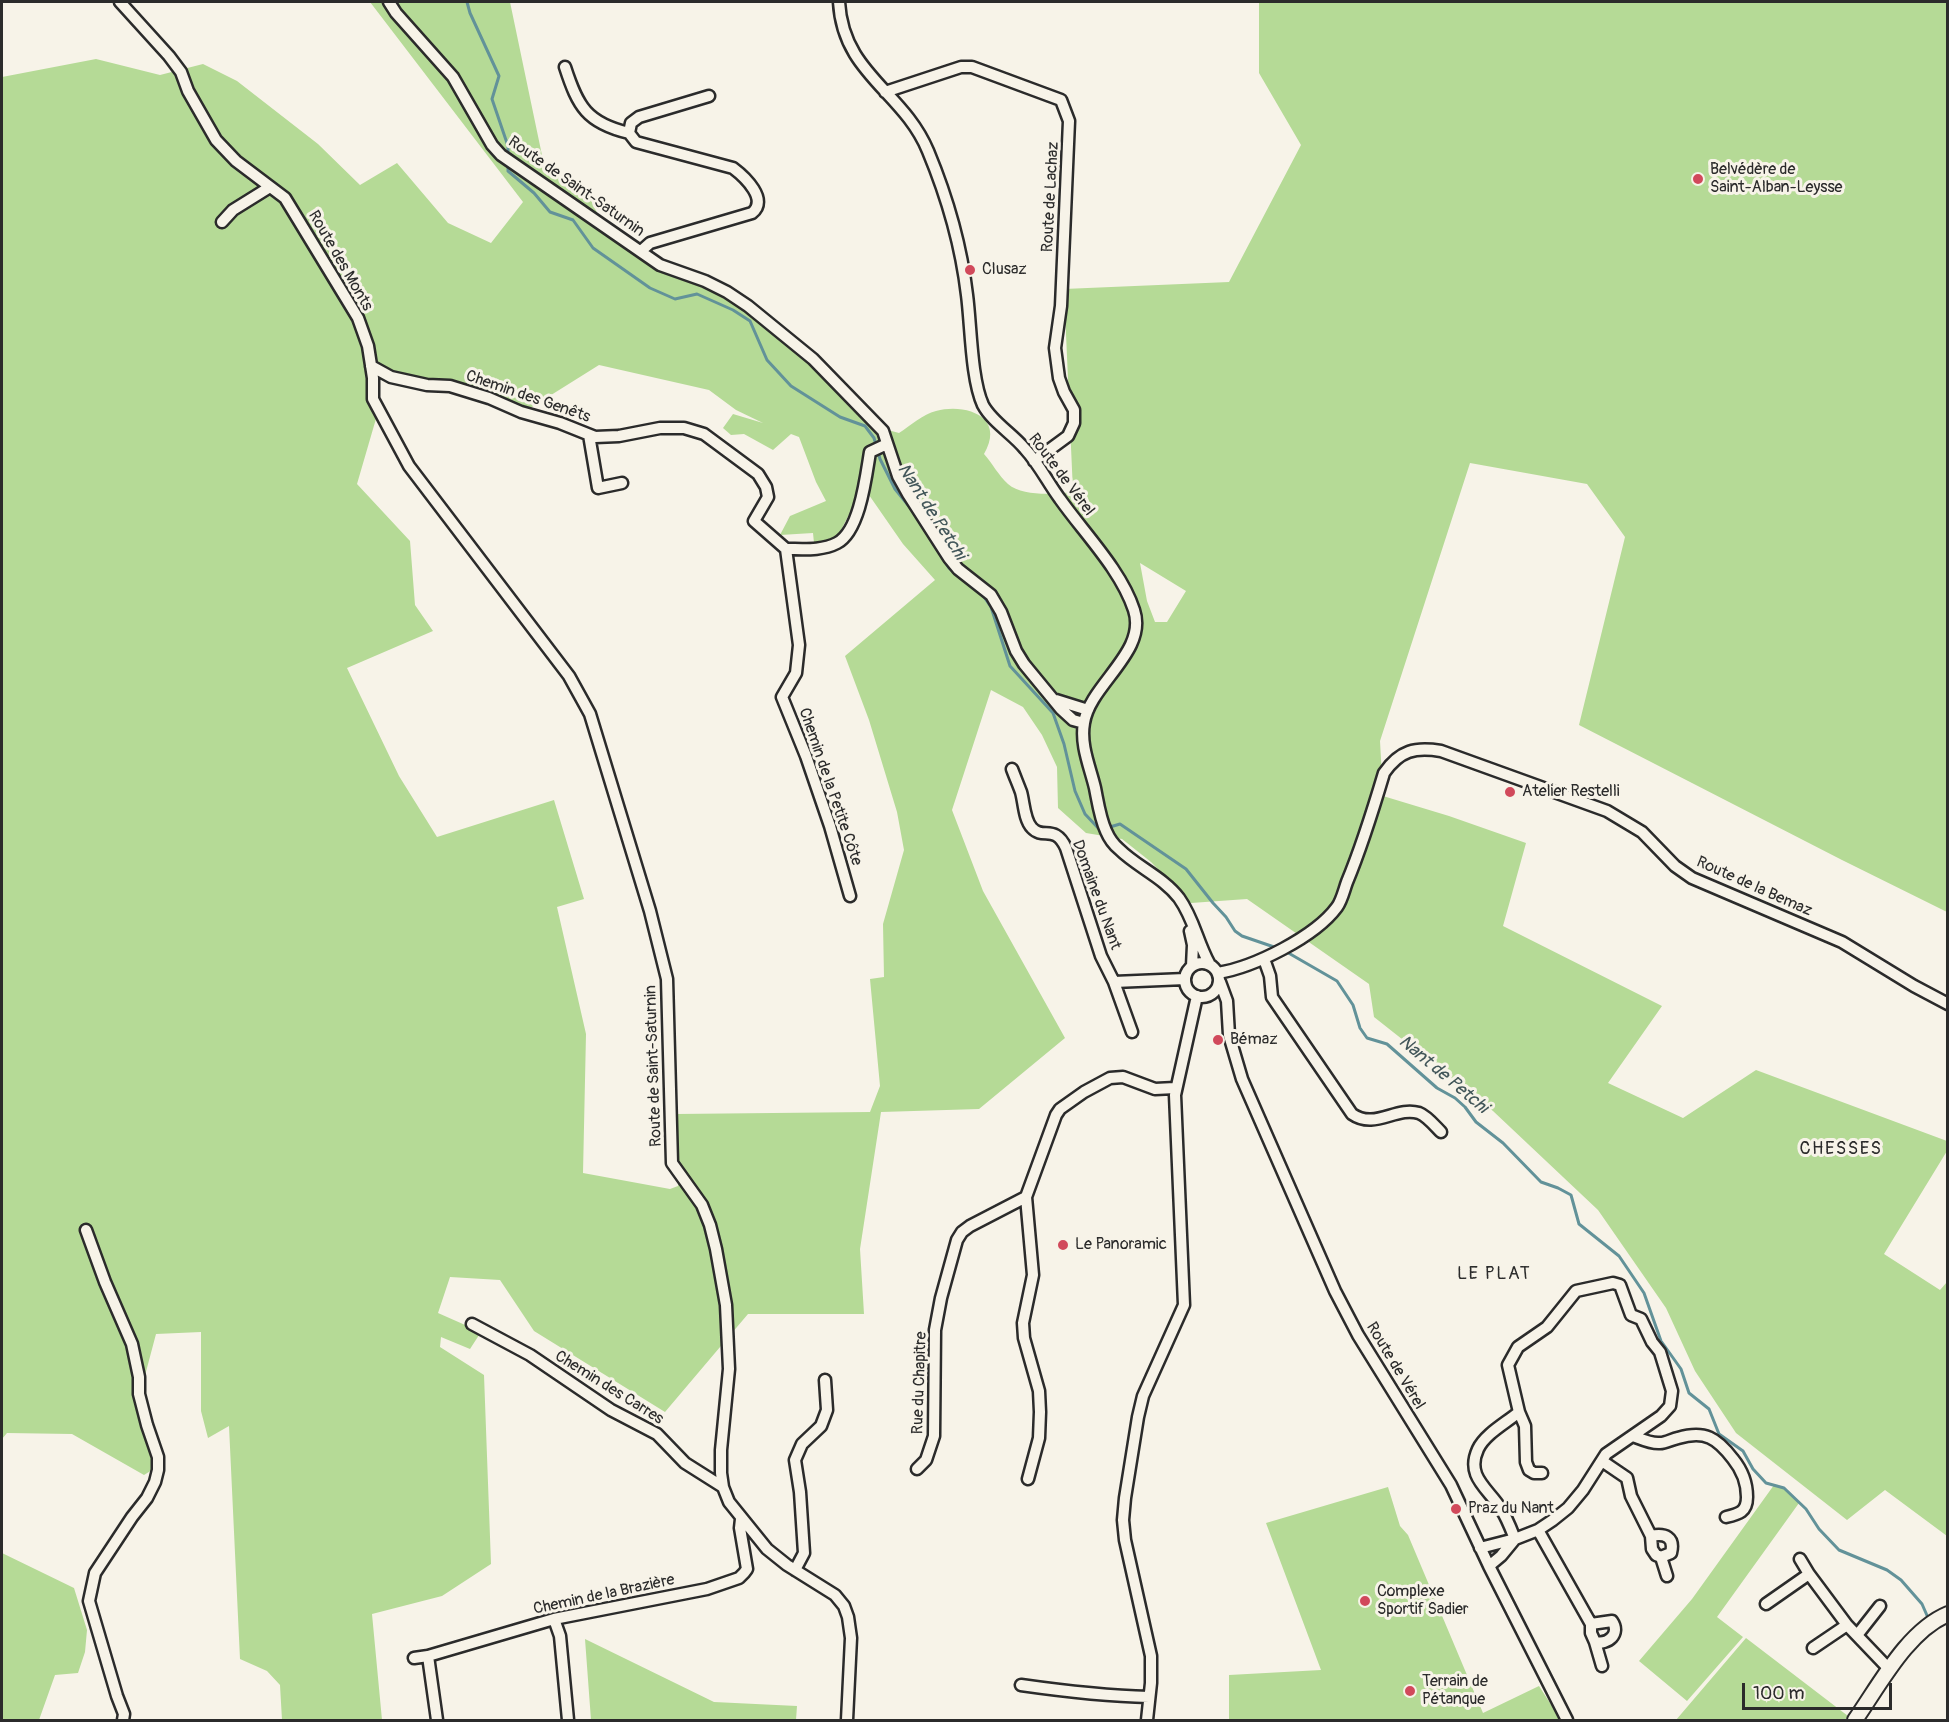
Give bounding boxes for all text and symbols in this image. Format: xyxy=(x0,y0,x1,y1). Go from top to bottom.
street label: Route de Saint-Saturnin xyxy=(504,133,648,241)
street label: Route de Lachaz xyxy=(1039,141,1063,253)
place label: Belvédère de Saint-Alban-Leysse xyxy=(1710,160,1842,198)
marker: Belvédère de Saint-Alban-Leysse xyxy=(1691,172,1705,186)
street label: Route des Monts xyxy=(304,207,376,315)
place label: Clusaz xyxy=(982,260,1027,280)
marker: Clusaz xyxy=(963,263,977,277)
street label: Chemin des Genêts xyxy=(463,367,593,427)
street label: Route de Vérel xyxy=(1024,430,1098,520)
water label: Nant de Petchi xyxy=(892,460,970,564)
street label: Chemin de la Petite Côte xyxy=(794,706,866,868)
place label: Atelier Restelli xyxy=(1522,782,1620,802)
marker: Atelier Restelli xyxy=(1503,785,1517,799)
street label: Domaine du Nant xyxy=(1067,838,1125,952)
street label: Route de la Bemaz xyxy=(1693,853,1815,921)
street label: Route de Saint-Saturnin xyxy=(642,985,666,1147)
place label: Bémaz xyxy=(1230,1030,1278,1050)
water label: Nant de Petchi xyxy=(1394,1031,1492,1119)
marker: Bémaz xyxy=(1211,1033,1225,1047)
district label: CHESSES xyxy=(1799,1138,1883,1160)
place label: Le Panoramic xyxy=(1075,1235,1167,1255)
marker: Le Panoramic xyxy=(1056,1238,1070,1252)
district label: LE PLAT xyxy=(1457,1263,1531,1285)
street label: Route de Vérel xyxy=(1361,1319,1429,1413)
street label: Rue du Chapitre xyxy=(909,1331,931,1435)
street label: Chemin des Carres xyxy=(551,1347,667,1429)
place label: Praz du Nant xyxy=(1468,1499,1554,1519)
marker: Praz du Nant xyxy=(1449,1502,1463,1516)
street label: Chemin de la Brazière xyxy=(532,1571,676,1619)
place label: Complexe Sportif Sadier xyxy=(1377,1582,1469,1620)
marker: Complexe Sportif Sadier xyxy=(1358,1594,1372,1608)
scale bar xyxy=(1745,1671,1895,1709)
place label: Terrain de Pétanque xyxy=(1422,1672,1488,1710)
text: 100 m xyxy=(1753,1682,1805,1705)
marker: Terrain de Pétanque xyxy=(1403,1684,1417,1698)

